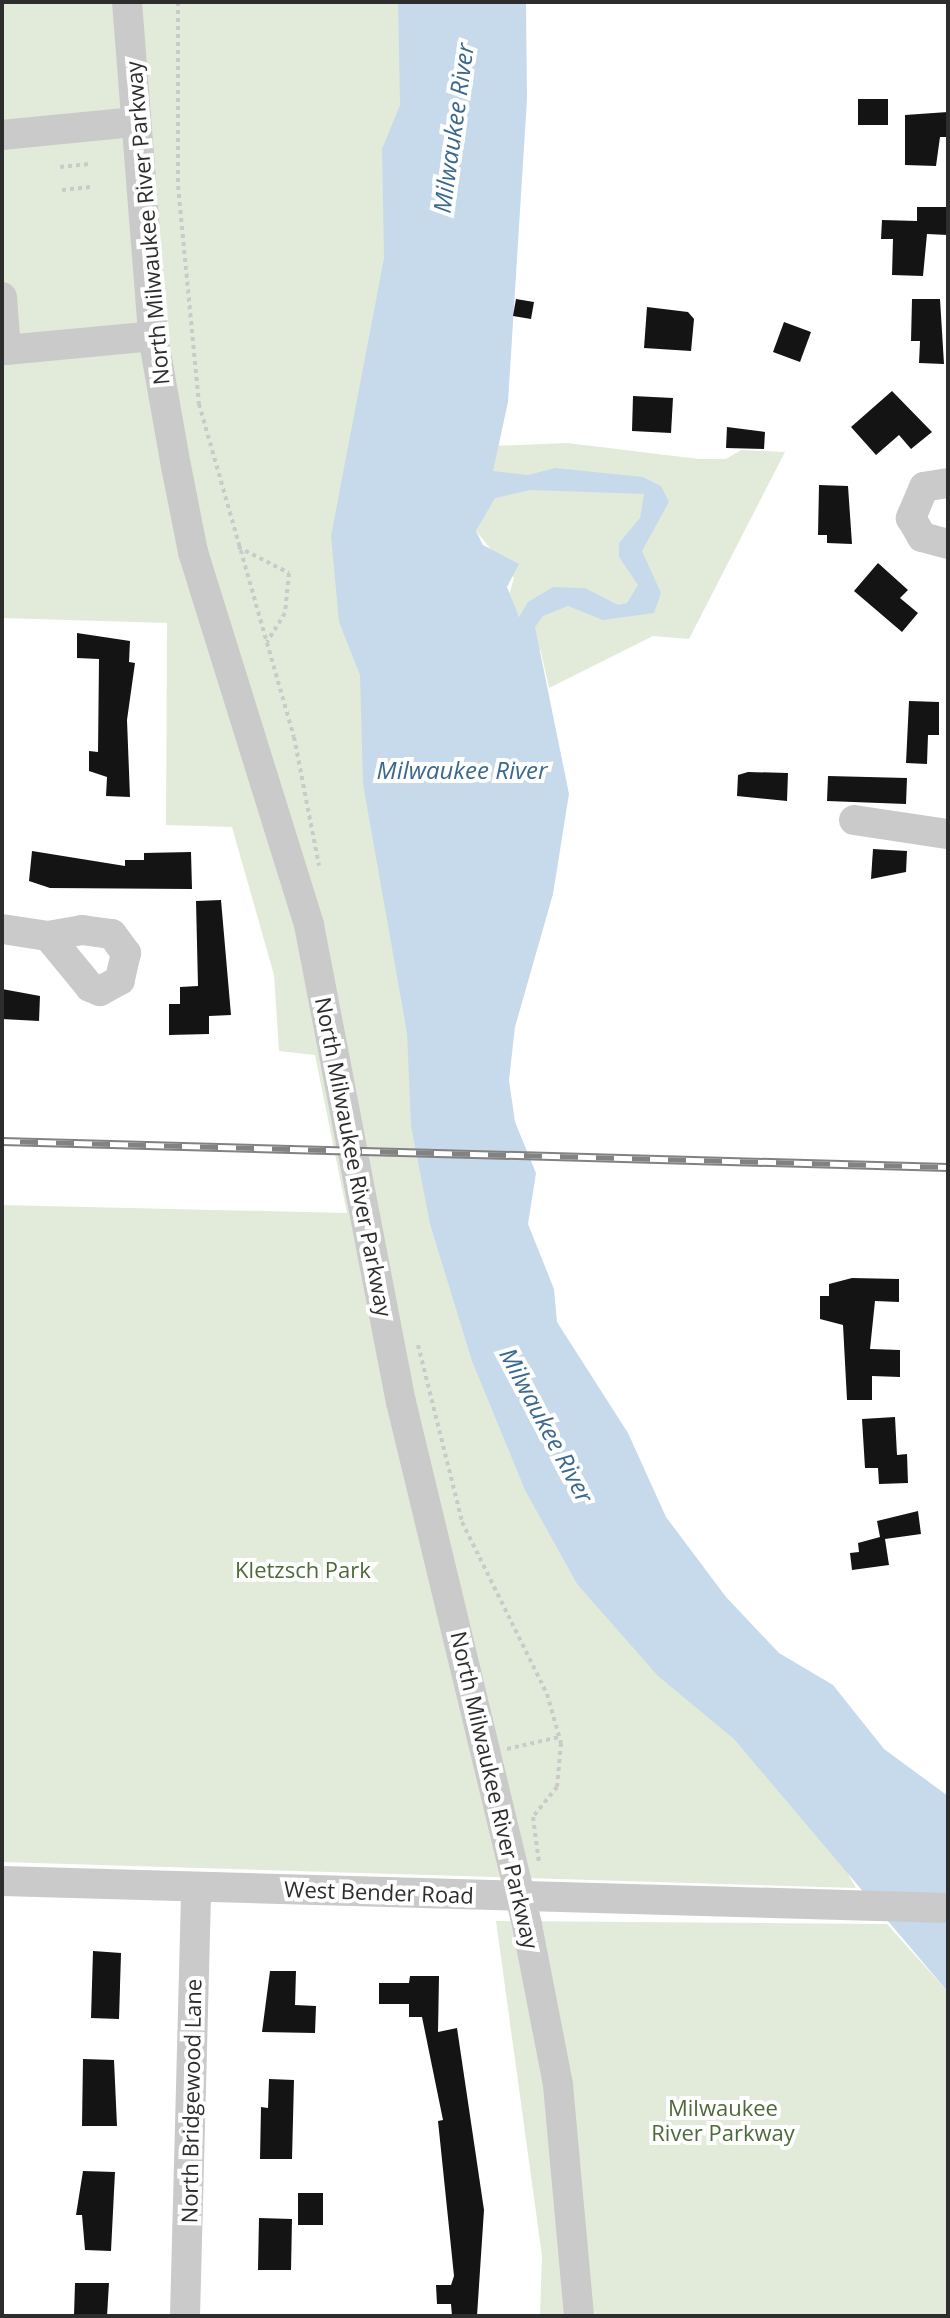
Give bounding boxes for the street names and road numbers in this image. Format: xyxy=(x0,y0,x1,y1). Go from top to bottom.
street label: North Milwaukee River Parkway xyxy=(120,60,174,386)
street label: North Milwaukee River Parkway xyxy=(310,995,398,1319)
street label: North Milwaukee River Parkway xyxy=(446,1629,544,1951)
street label: West Bender Road xyxy=(284,1875,474,1909)
street label: North Bridgewood Lane xyxy=(176,1978,206,2224)

